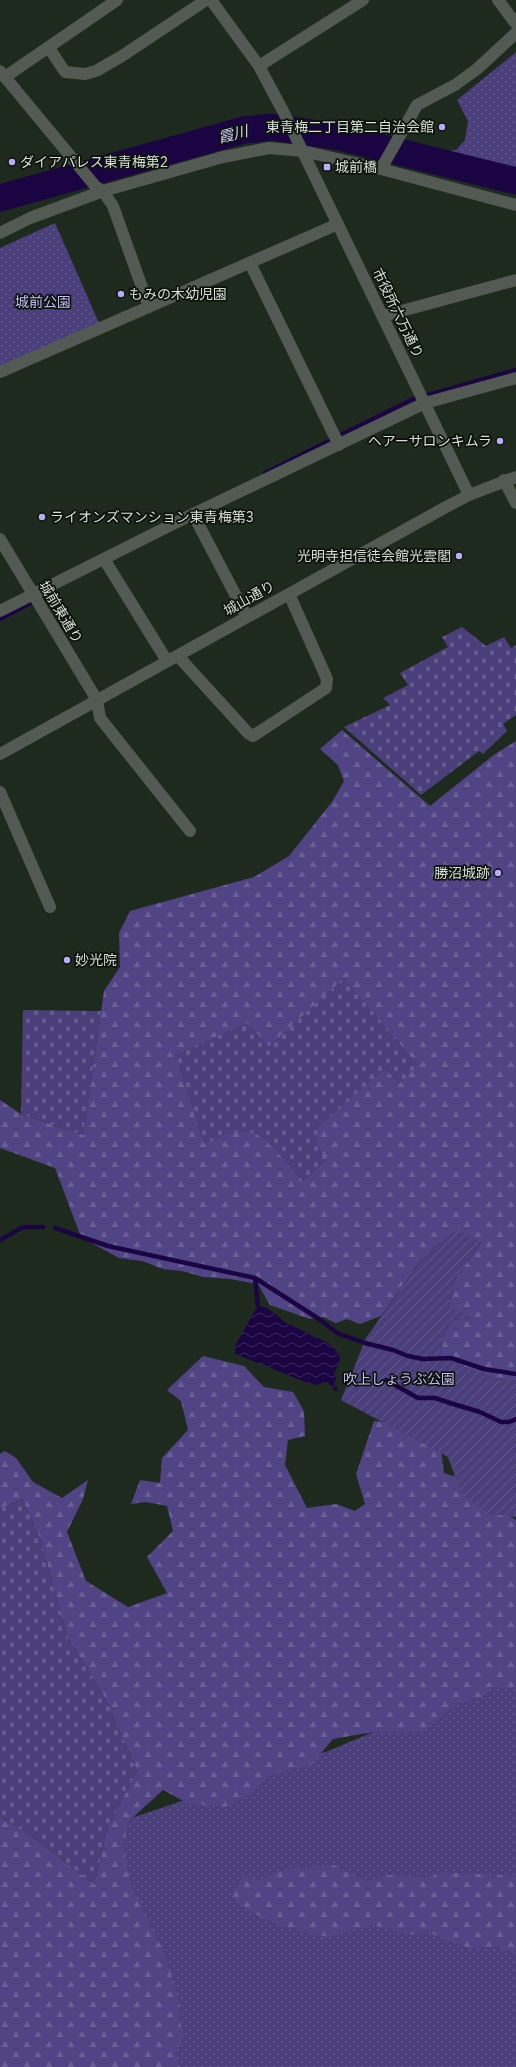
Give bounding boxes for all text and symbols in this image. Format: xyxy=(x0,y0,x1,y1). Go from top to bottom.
place label: 東青梅二丁目第二自治会館 xyxy=(266,118,434,136)
water label: 霞川 xyxy=(216,121,252,147)
marker: 東青梅二丁目第二自治会館 xyxy=(437,122,447,132)
place label: ダイアパレス東青梅第2 xyxy=(20,153,168,171)
marker: ダイアパレス東青梅第2 xyxy=(7,157,17,167)
place label: 城前橋 xyxy=(335,158,377,176)
marker: 城前橋 xyxy=(322,162,332,172)
street label: 市役所六万通り xyxy=(368,265,428,361)
place label: もみの木幼児園 xyxy=(129,285,227,303)
marker: もみの木幼児園 xyxy=(116,289,126,299)
park label: 城前公園 xyxy=(15,293,71,311)
place label: ヘアーサロンキムラ xyxy=(368,432,492,450)
marker: ヘアーサロンキムラ xyxy=(495,436,505,446)
place label: ライオンズマンション東青梅第3 xyxy=(50,508,254,526)
marker: ライオンズマンション東青梅第3 xyxy=(37,512,47,522)
place label: 光明寺担信徒会館光雲閣 xyxy=(297,547,451,565)
marker: 光明寺担信徒会館光雲閣 xyxy=(454,551,464,561)
street label: 城前東通り xyxy=(35,577,87,647)
street label: 城山通り xyxy=(220,577,278,619)
place label: 勝沼城跡 xyxy=(434,864,490,882)
marker: 勝沼城跡 xyxy=(493,868,503,878)
place label: 妙光院 xyxy=(75,951,117,969)
marker: 妙光院 xyxy=(62,955,72,965)
park label: 吹上しょうぶ公園 xyxy=(343,1370,455,1388)

